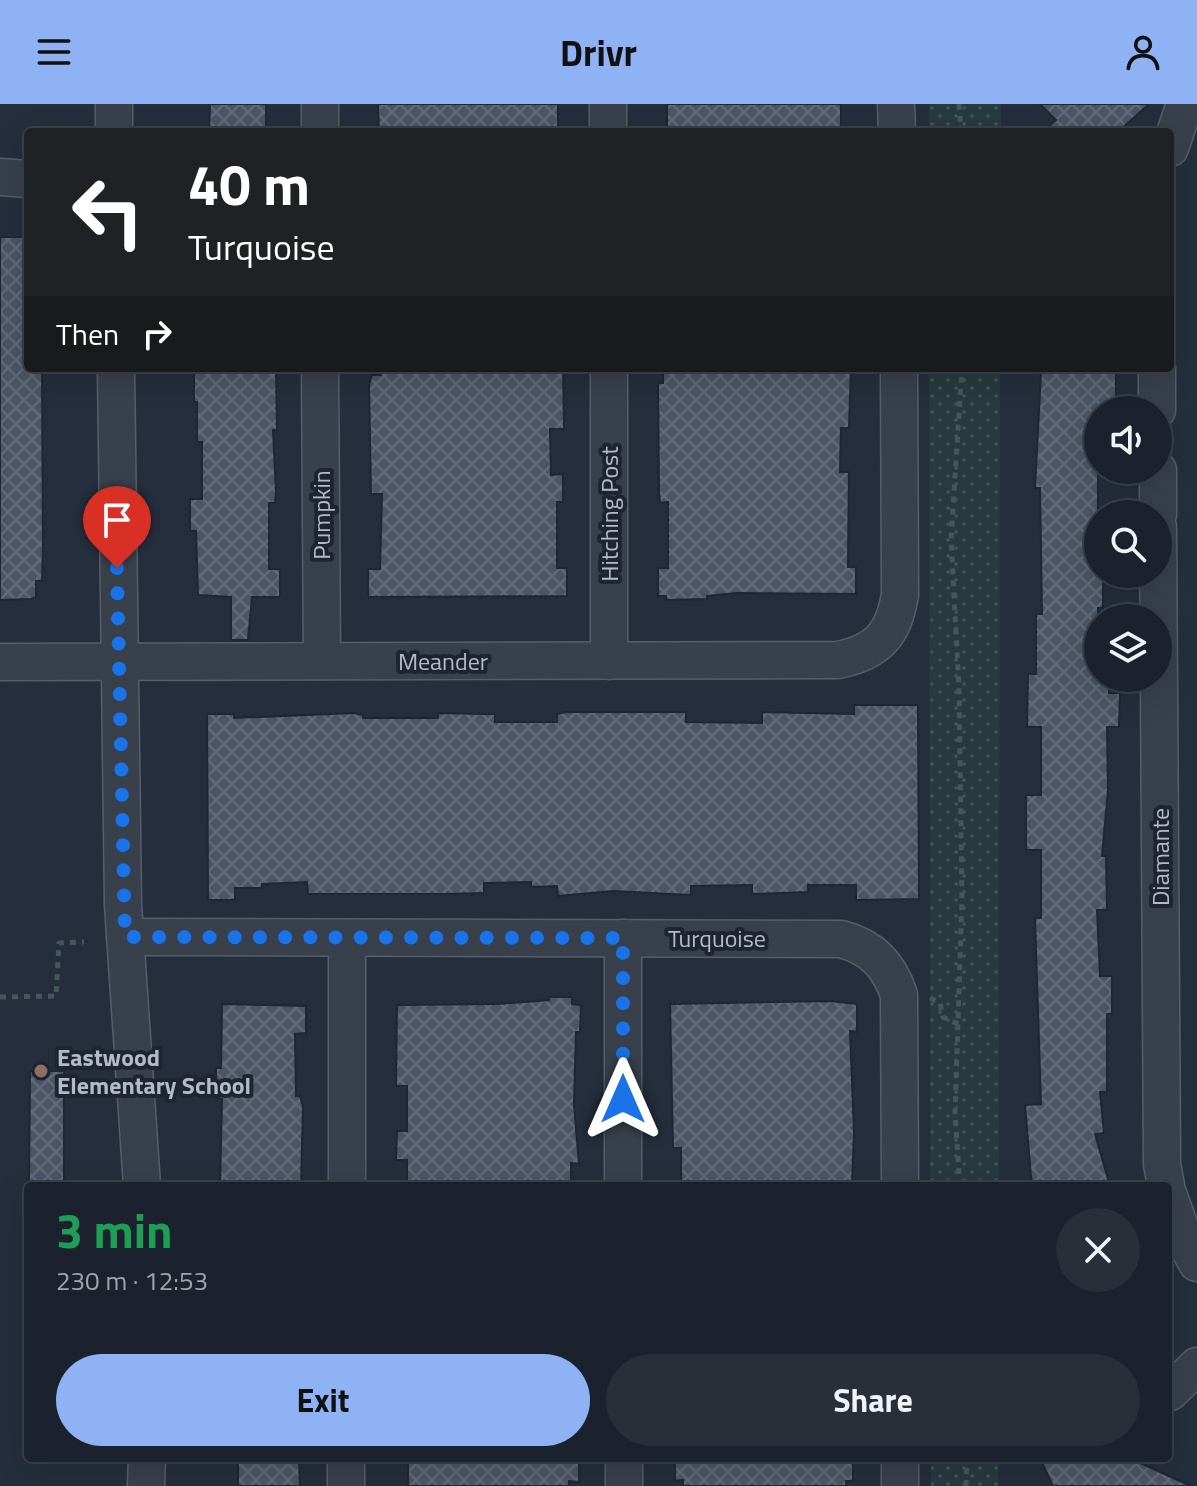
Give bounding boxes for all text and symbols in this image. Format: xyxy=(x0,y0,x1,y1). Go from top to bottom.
text: Drivr xyxy=(560,25,637,80)
icon: menu xyxy=(32,30,76,74)
icon: person xyxy=(1121,30,1165,74)
text: 40 m xyxy=(188,142,310,227)
icon: left xyxy=(56,160,160,264)
text: Turquoise xyxy=(188,219,335,274)
text: Then xyxy=(56,311,119,357)
icon: right xyxy=(135,312,179,356)
map controls xyxy=(1084,396,1172,692)
button: sound xyxy=(1084,396,1172,484)
street label: Hitching Post xyxy=(591,446,627,582)
street label: Pumpkin xyxy=(303,470,339,560)
pin xyxy=(83,486,151,568)
icon: arrive xyxy=(95,498,139,542)
button: search xyxy=(1084,500,1172,588)
button: layers xyxy=(1084,604,1172,692)
street label: Meander xyxy=(398,643,488,679)
street label: Diamante xyxy=(1142,808,1178,906)
street label: Turquoise xyxy=(668,920,766,956)
place label: Eastwood Elementary School xyxy=(57,1039,251,1103)
position arrow xyxy=(581,1057,665,1141)
marker: Eastwood Elementary School xyxy=(32,1062,50,1080)
text: 3 min xyxy=(56,1194,173,1267)
button: close xyxy=(1056,1208,1140,1292)
text: 230 m · 12:53 xyxy=(56,1261,208,1300)
button: Exit xyxy=(56,1354,590,1446)
button: Share xyxy=(606,1354,1140,1446)

